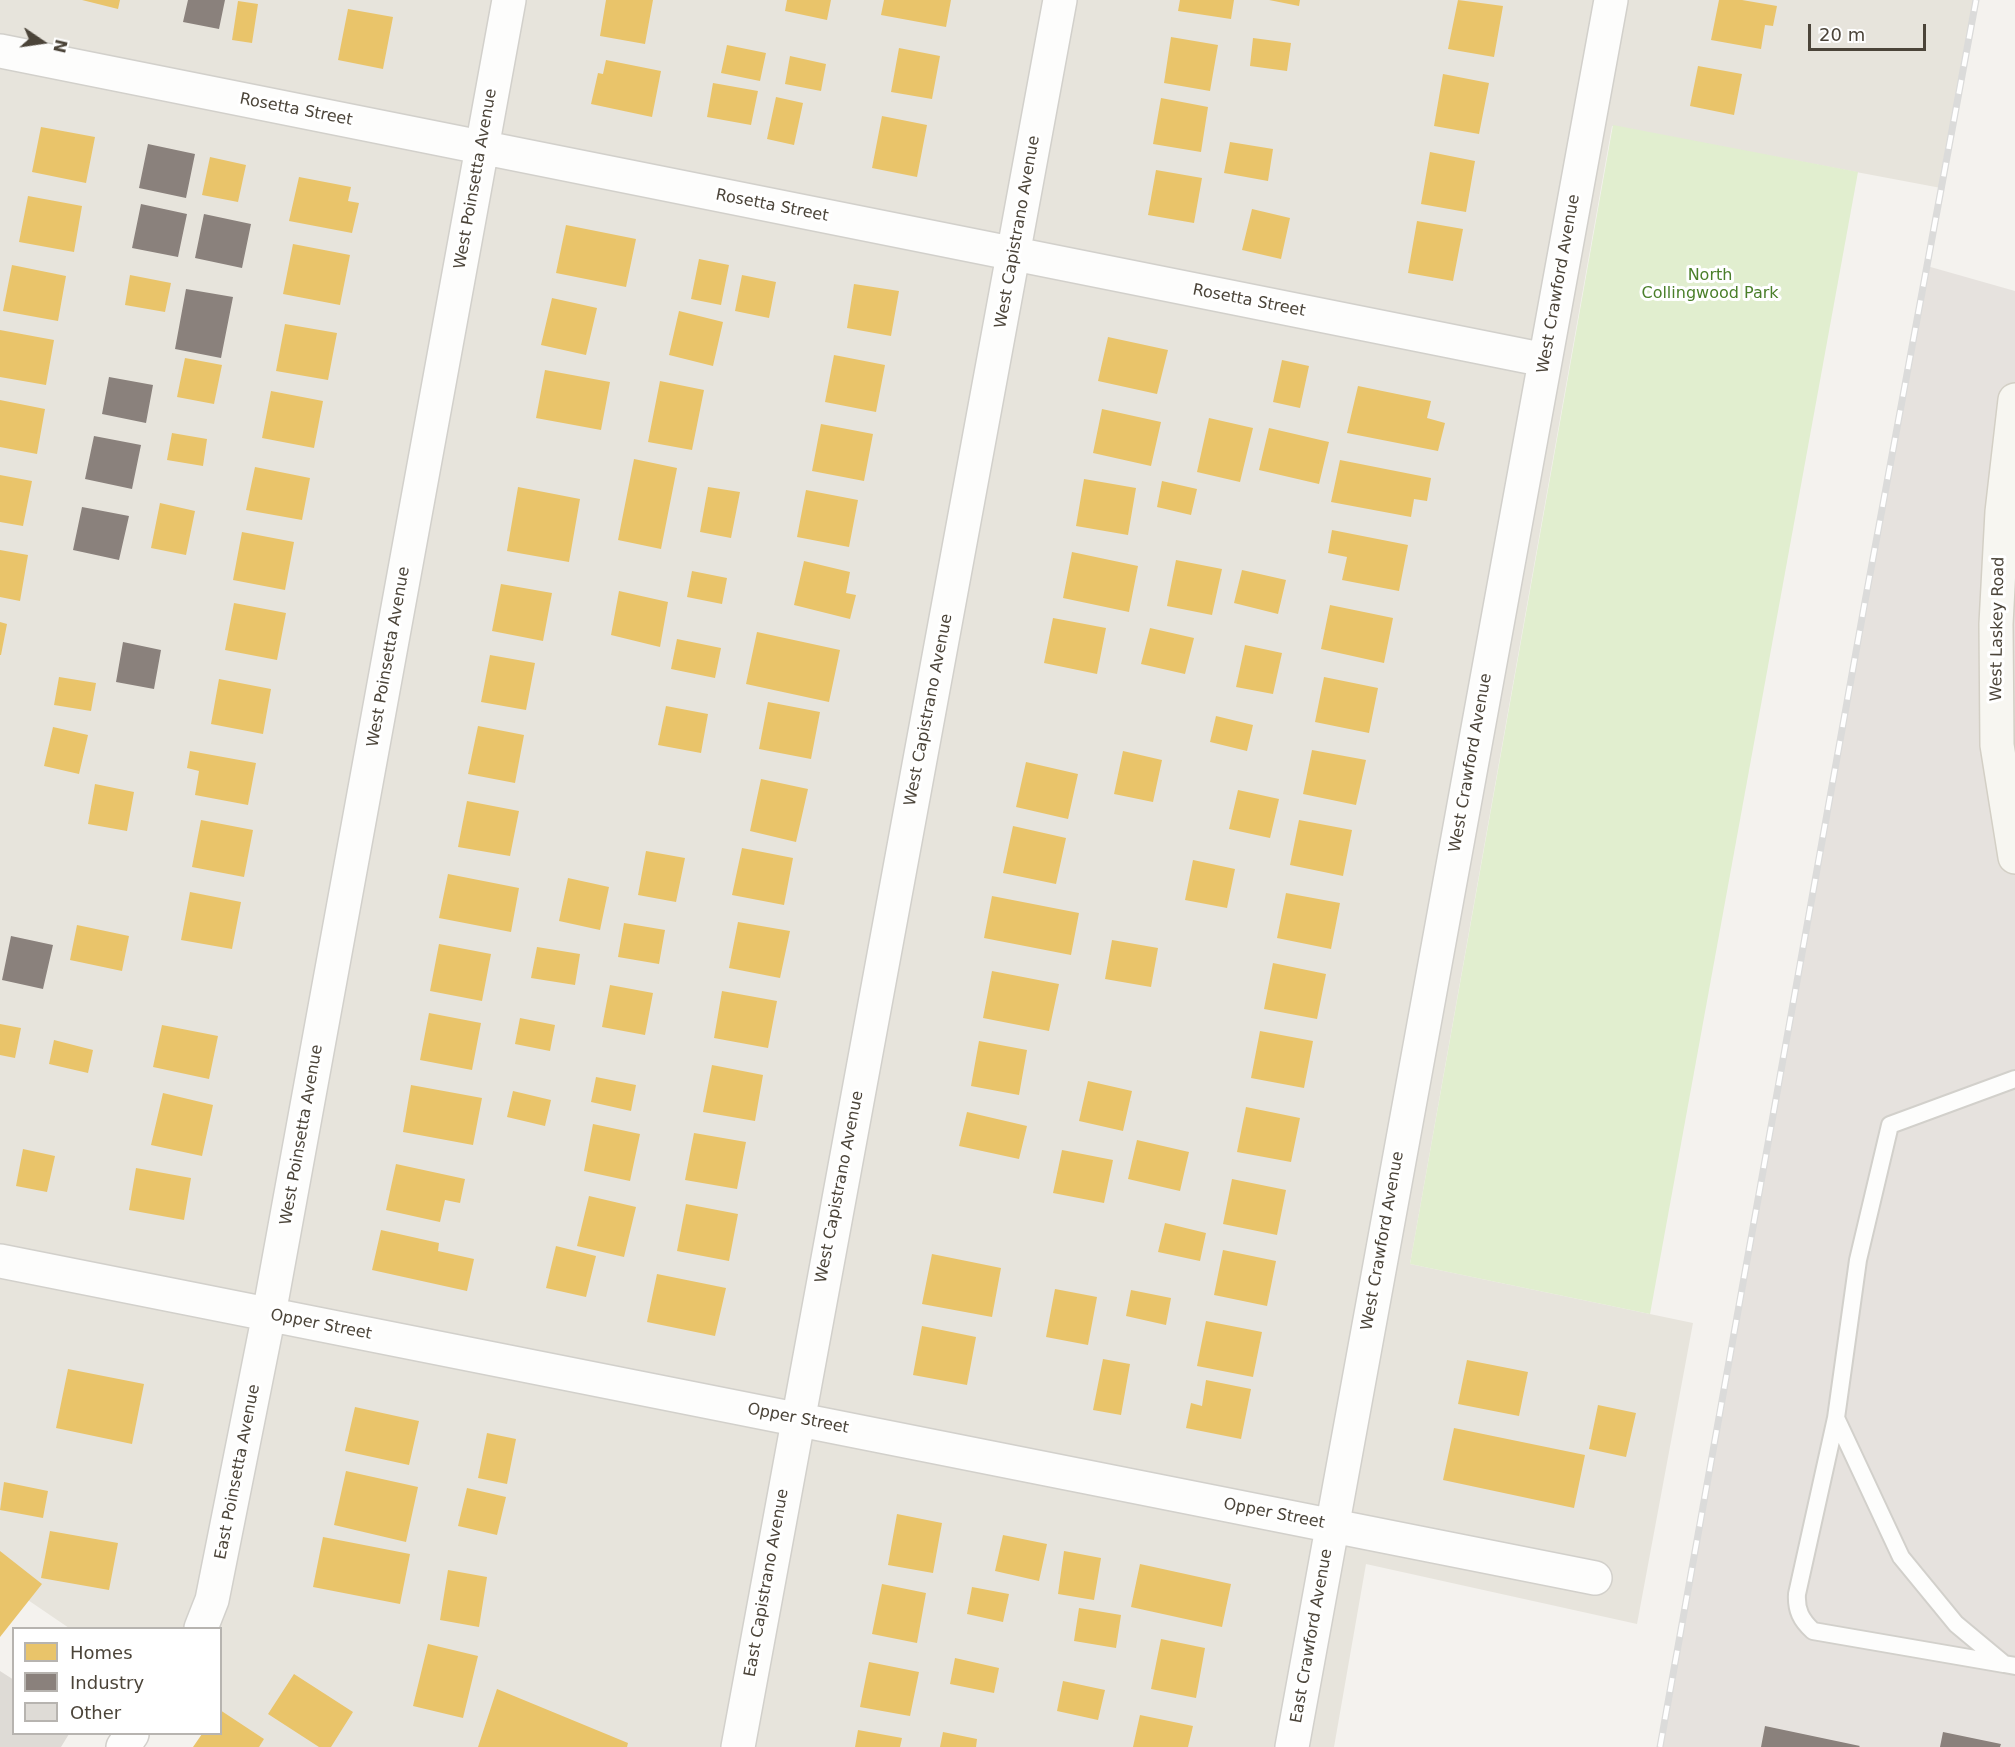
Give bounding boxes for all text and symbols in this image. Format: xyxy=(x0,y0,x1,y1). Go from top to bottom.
north arrow xyxy=(12,12,72,72)
scale bar xyxy=(1811,12,1930,50)
text: 20 m xyxy=(1819,24,1865,45)
text: N xyxy=(49,37,71,55)
street label: West Poinsetta Avenue xyxy=(451,87,501,271)
street label: Rosetta Street xyxy=(238,90,354,130)
street label: West Capistrano Avenue xyxy=(992,134,1044,330)
street label: Rosetta Street xyxy=(714,186,830,226)
street label: West Crawford Avenue xyxy=(1534,193,1584,375)
park label: North Collingwood Park xyxy=(1641,266,1779,304)
street label: Rosetta Street xyxy=(1191,281,1307,321)
street label: West Laskey Road xyxy=(1987,556,2009,702)
street label: West Poinsetta Avenue xyxy=(364,565,414,749)
street label: West Capistrano Avenue xyxy=(901,612,957,808)
street label: West Crawford Avenue xyxy=(1446,672,1496,854)
street label: West Poinsetta Avenue xyxy=(277,1043,327,1227)
street label: West Capistrano Avenue xyxy=(812,1089,868,1285)
street label: West Crawford Avenue xyxy=(1358,1150,1408,1332)
street label: Opper Street xyxy=(269,1306,373,1344)
street label: East Poinsetta Avenue xyxy=(212,1383,264,1561)
street label: Opper Street xyxy=(746,1400,850,1438)
street label: East Capistrano Avenue xyxy=(741,1487,793,1679)
street label: Opper Street xyxy=(1222,1495,1326,1533)
street label: East Crawford Avenue xyxy=(1287,1547,1337,1725)
legend xyxy=(12,1627,222,1735)
text: Homes xyxy=(70,1642,133,1663)
text: Industry xyxy=(70,1672,144,1693)
text: Other xyxy=(70,1702,121,1723)

